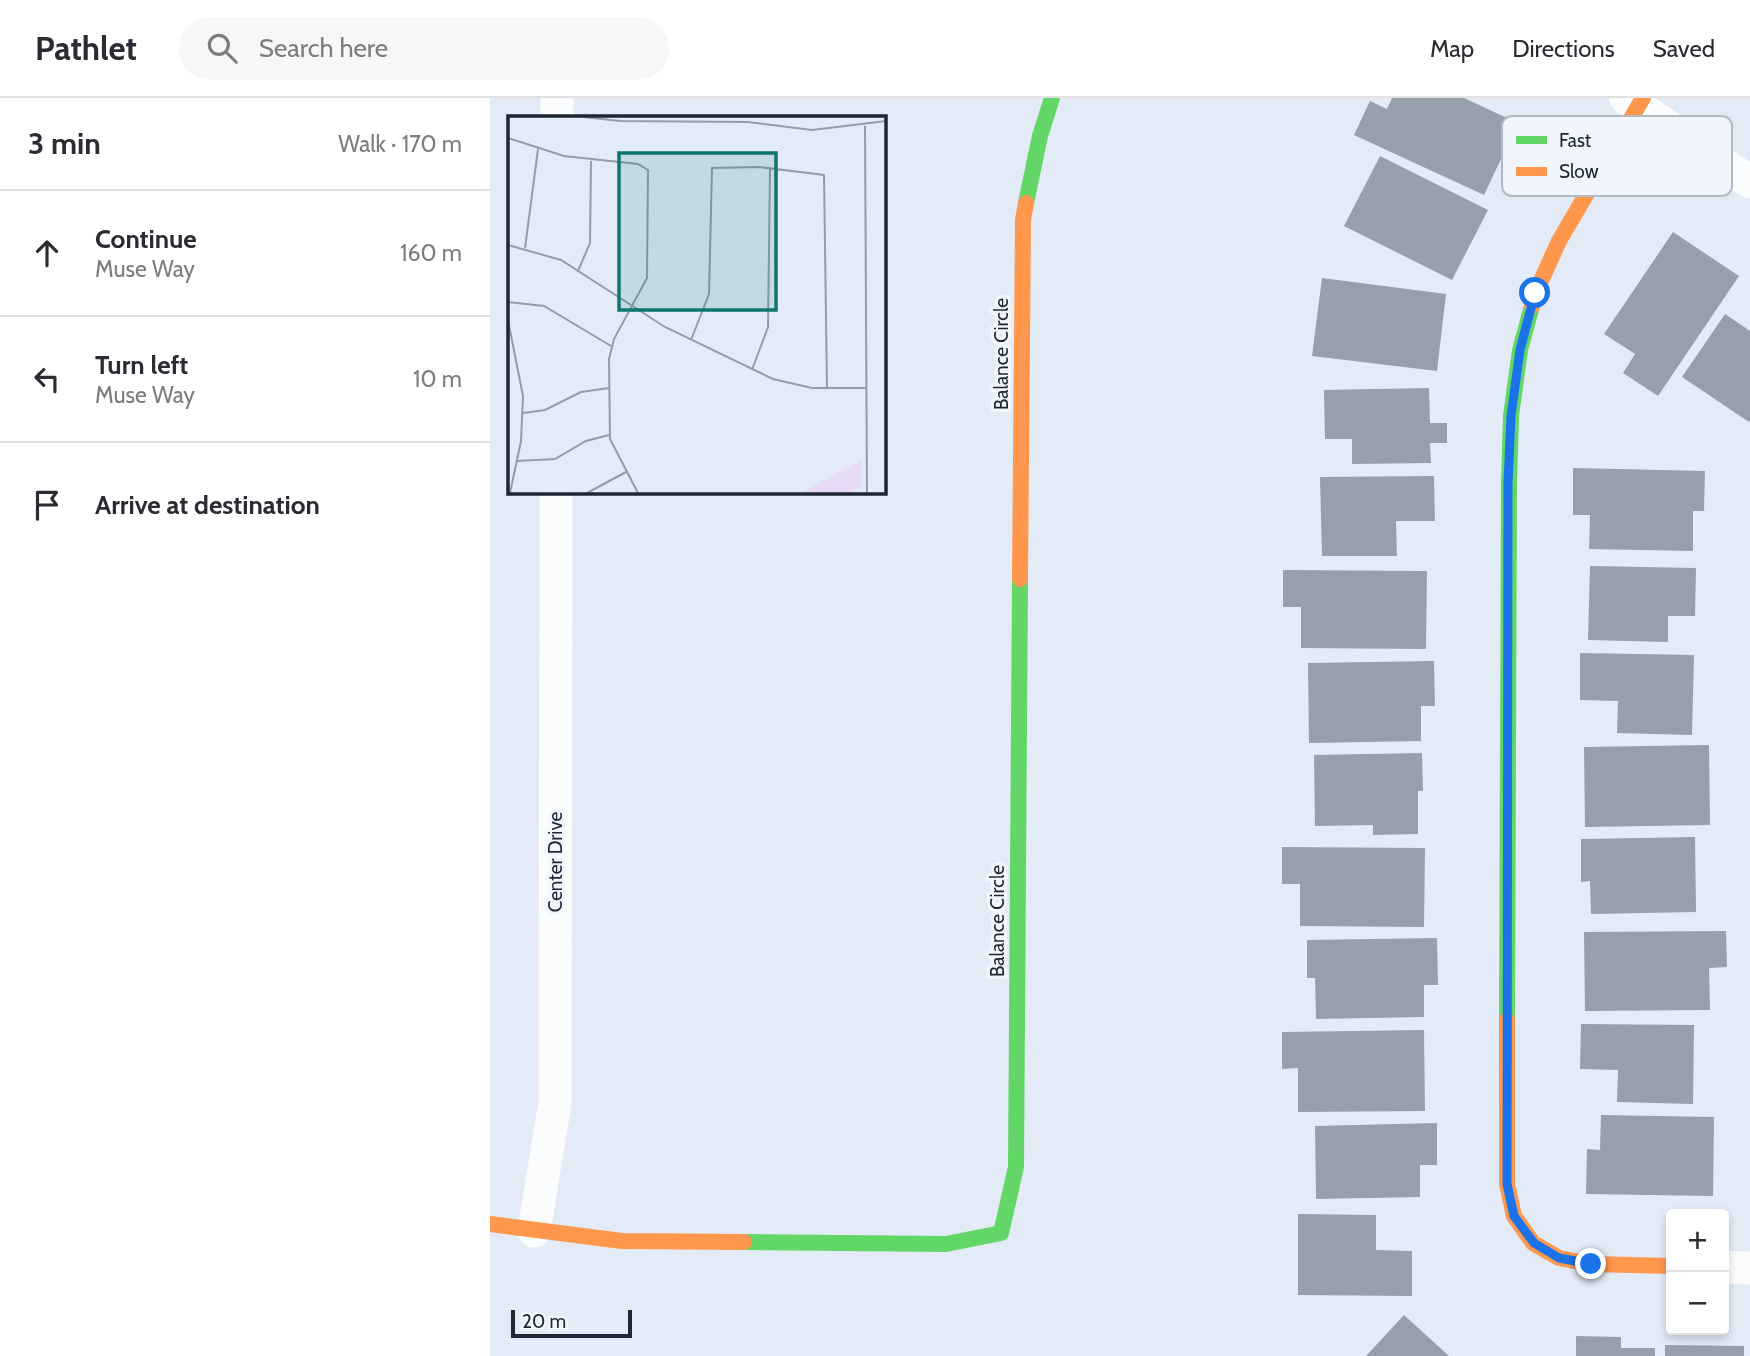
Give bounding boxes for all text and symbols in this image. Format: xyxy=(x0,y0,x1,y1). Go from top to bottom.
search box xyxy=(179,17,669,80)
text: Pathlet xyxy=(35,28,137,68)
icon: search xyxy=(203,29,241,67)
text: Search here xyxy=(259,32,388,64)
text: Map xyxy=(1430,34,1474,63)
text: Directions xyxy=(1512,34,1615,63)
text: Saved xyxy=(1653,34,1715,63)
inset map xyxy=(508,116,886,494)
legend xyxy=(1502,116,1732,196)
text: 3 min xyxy=(28,125,101,162)
text: Fast xyxy=(1559,129,1592,152)
text: Walk · 170 m xyxy=(338,130,462,158)
text: Slow xyxy=(1559,160,1599,183)
text: Continue xyxy=(95,223,197,255)
icon: ahead xyxy=(28,234,66,272)
text: 160 m xyxy=(400,239,462,267)
text: Muse Way xyxy=(95,255,195,283)
route start xyxy=(1519,277,1550,308)
street label: Balance Circle xyxy=(990,298,1013,410)
text: Turn left xyxy=(95,349,188,381)
icon: left xyxy=(28,360,66,398)
text: 10 m xyxy=(413,365,462,393)
text: Muse Way xyxy=(95,381,195,409)
icon: arrive xyxy=(28,486,66,524)
text: Arrive at destination xyxy=(95,489,320,521)
street label: Center Drive xyxy=(544,811,567,912)
street label: Balance Circle xyxy=(986,865,1009,977)
map controls xyxy=(1666,1209,1729,1335)
button: + xyxy=(1666,1209,1729,1272)
route end xyxy=(1575,1248,1606,1279)
button: − xyxy=(1666,1272,1729,1335)
scale bar xyxy=(511,1307,632,1339)
text: 20 m xyxy=(522,1310,566,1333)

